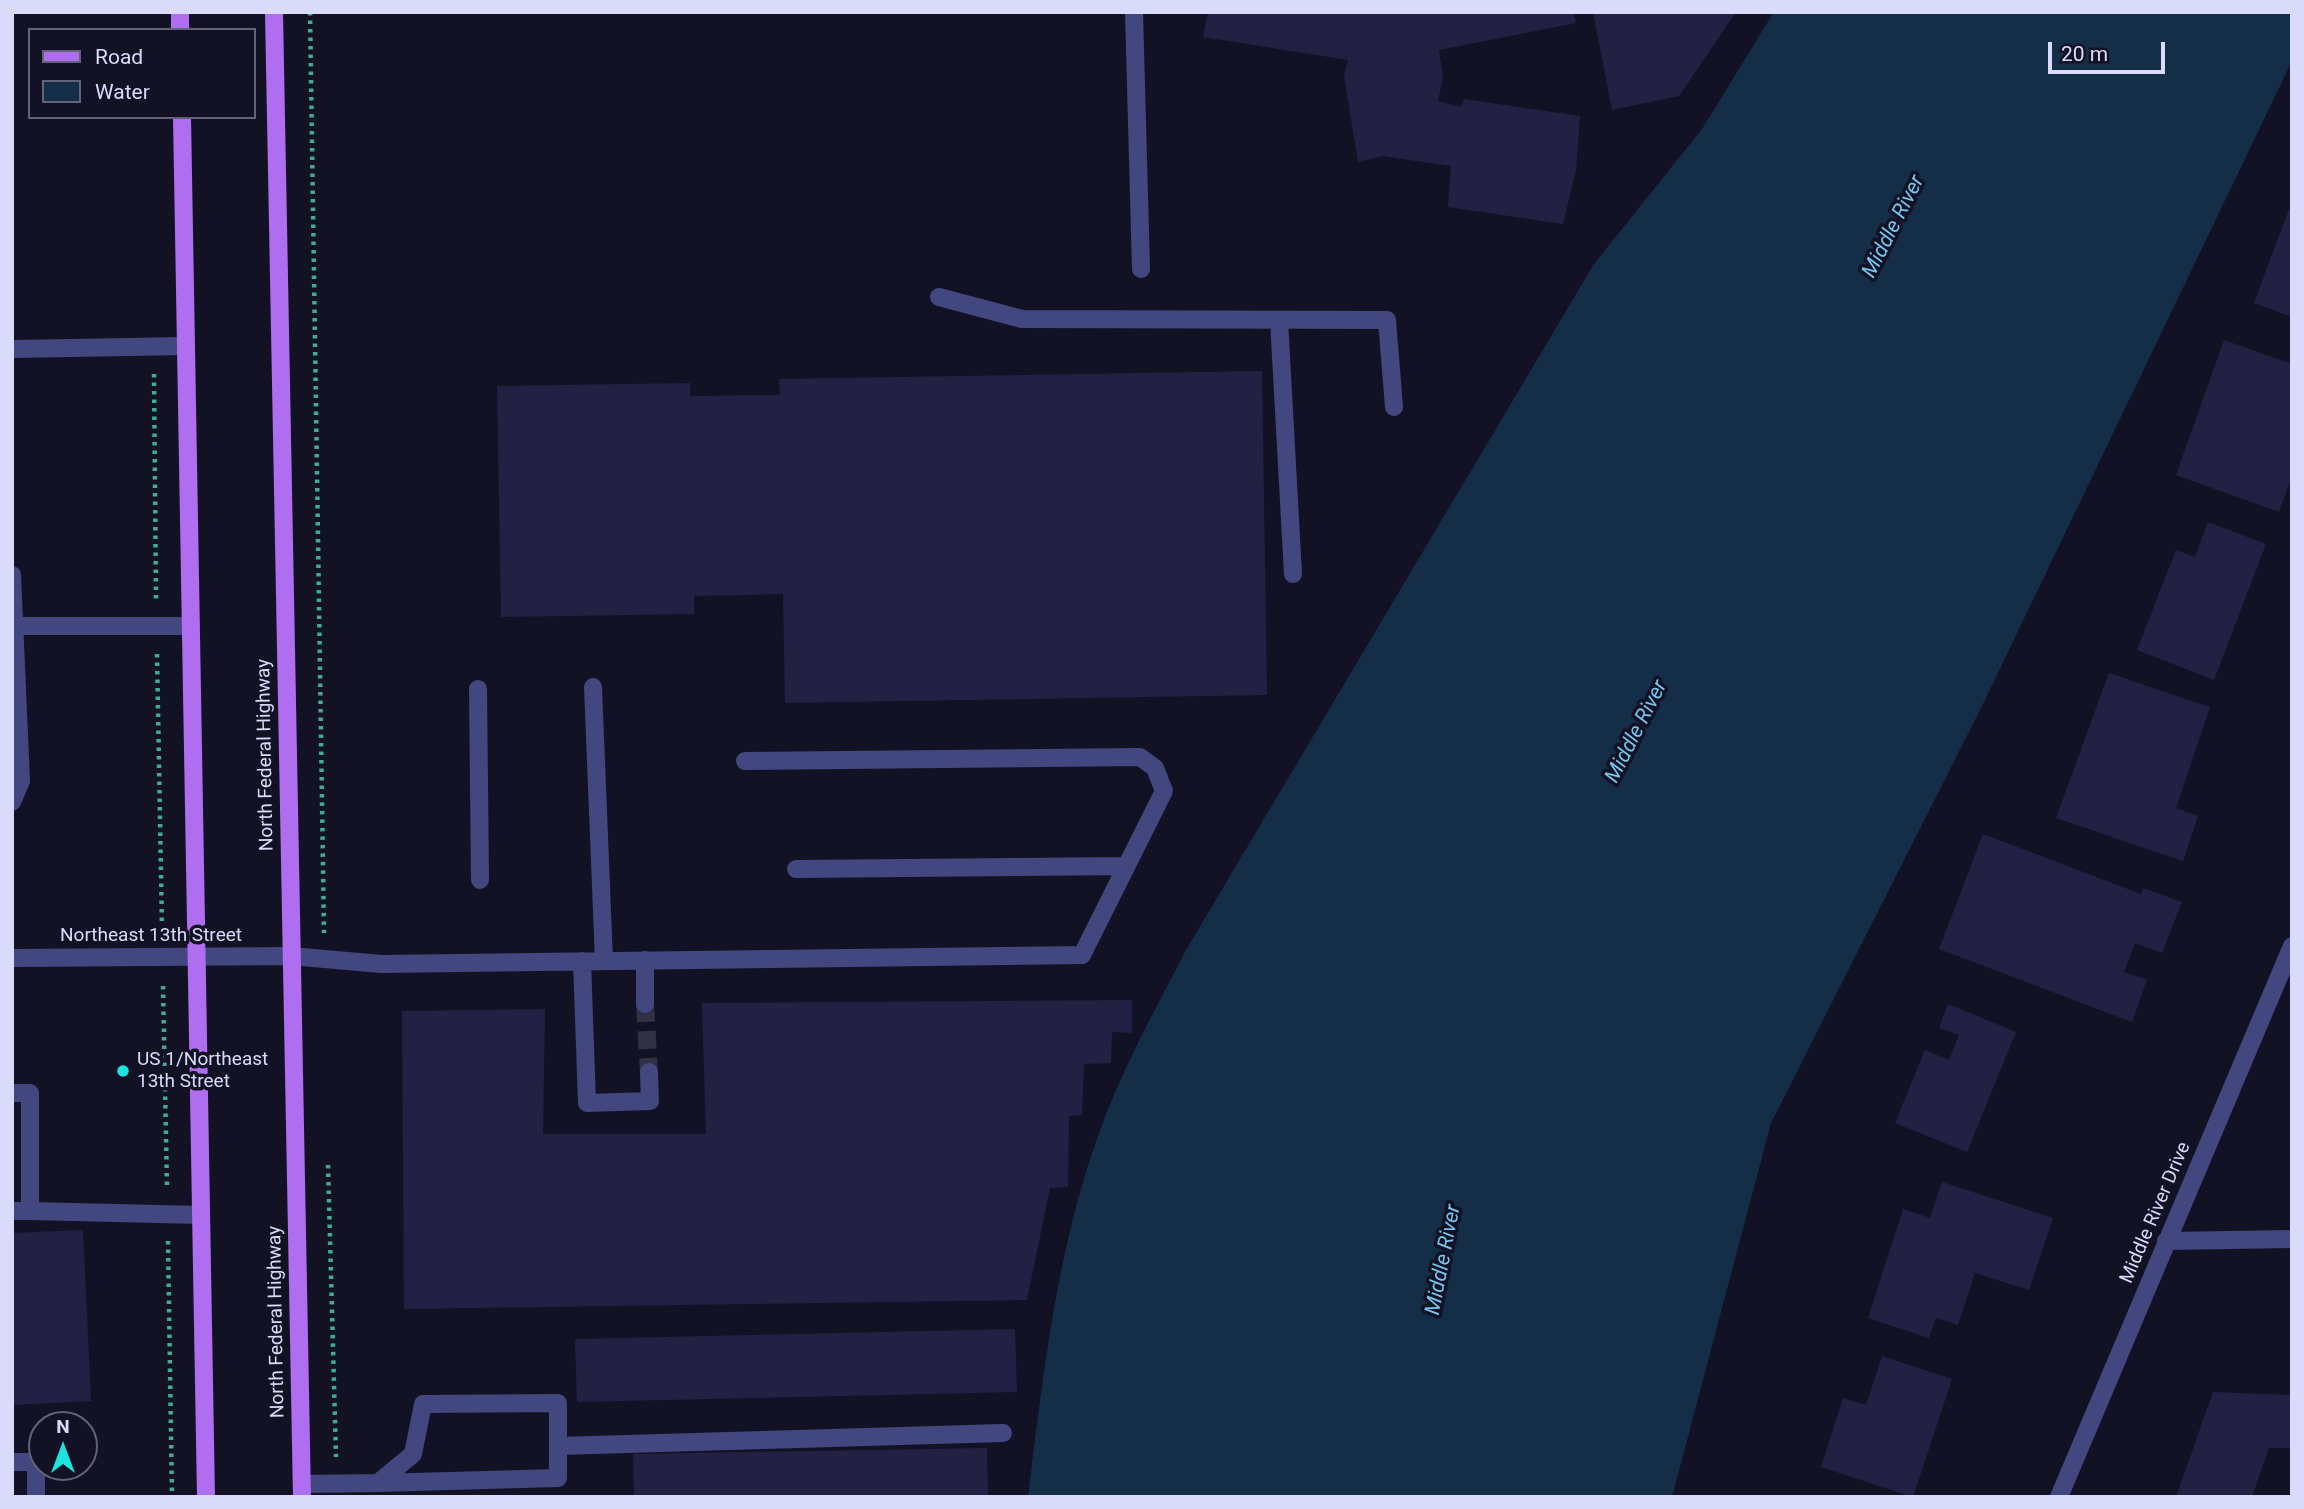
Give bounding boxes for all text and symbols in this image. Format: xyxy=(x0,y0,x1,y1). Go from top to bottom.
legend xyxy=(28,28,256,119)
scale bar xyxy=(2052,28,2169,72)
text: 20 m xyxy=(2061,42,2108,66)
text: Road xyxy=(95,45,143,69)
text: Water xyxy=(95,80,150,104)
water label: Middle River xyxy=(1857,172,1931,282)
street label: North Federal Highway xyxy=(253,659,279,851)
water label: Middle River xyxy=(1600,677,1674,787)
street label: Northeast 13th Street xyxy=(60,925,242,947)
place label: US 1/Northeast 13th Street xyxy=(137,1049,268,1093)
marker: US 1/Northeast 13th Street xyxy=(115,1063,131,1079)
street label: Middle River Drive xyxy=(2116,1139,2196,1287)
water label: Middle River xyxy=(1421,1203,1467,1317)
street label: North Federal Highway xyxy=(264,1226,290,1418)
north arrow xyxy=(28,1411,98,1481)
text: N xyxy=(56,1415,70,1438)

